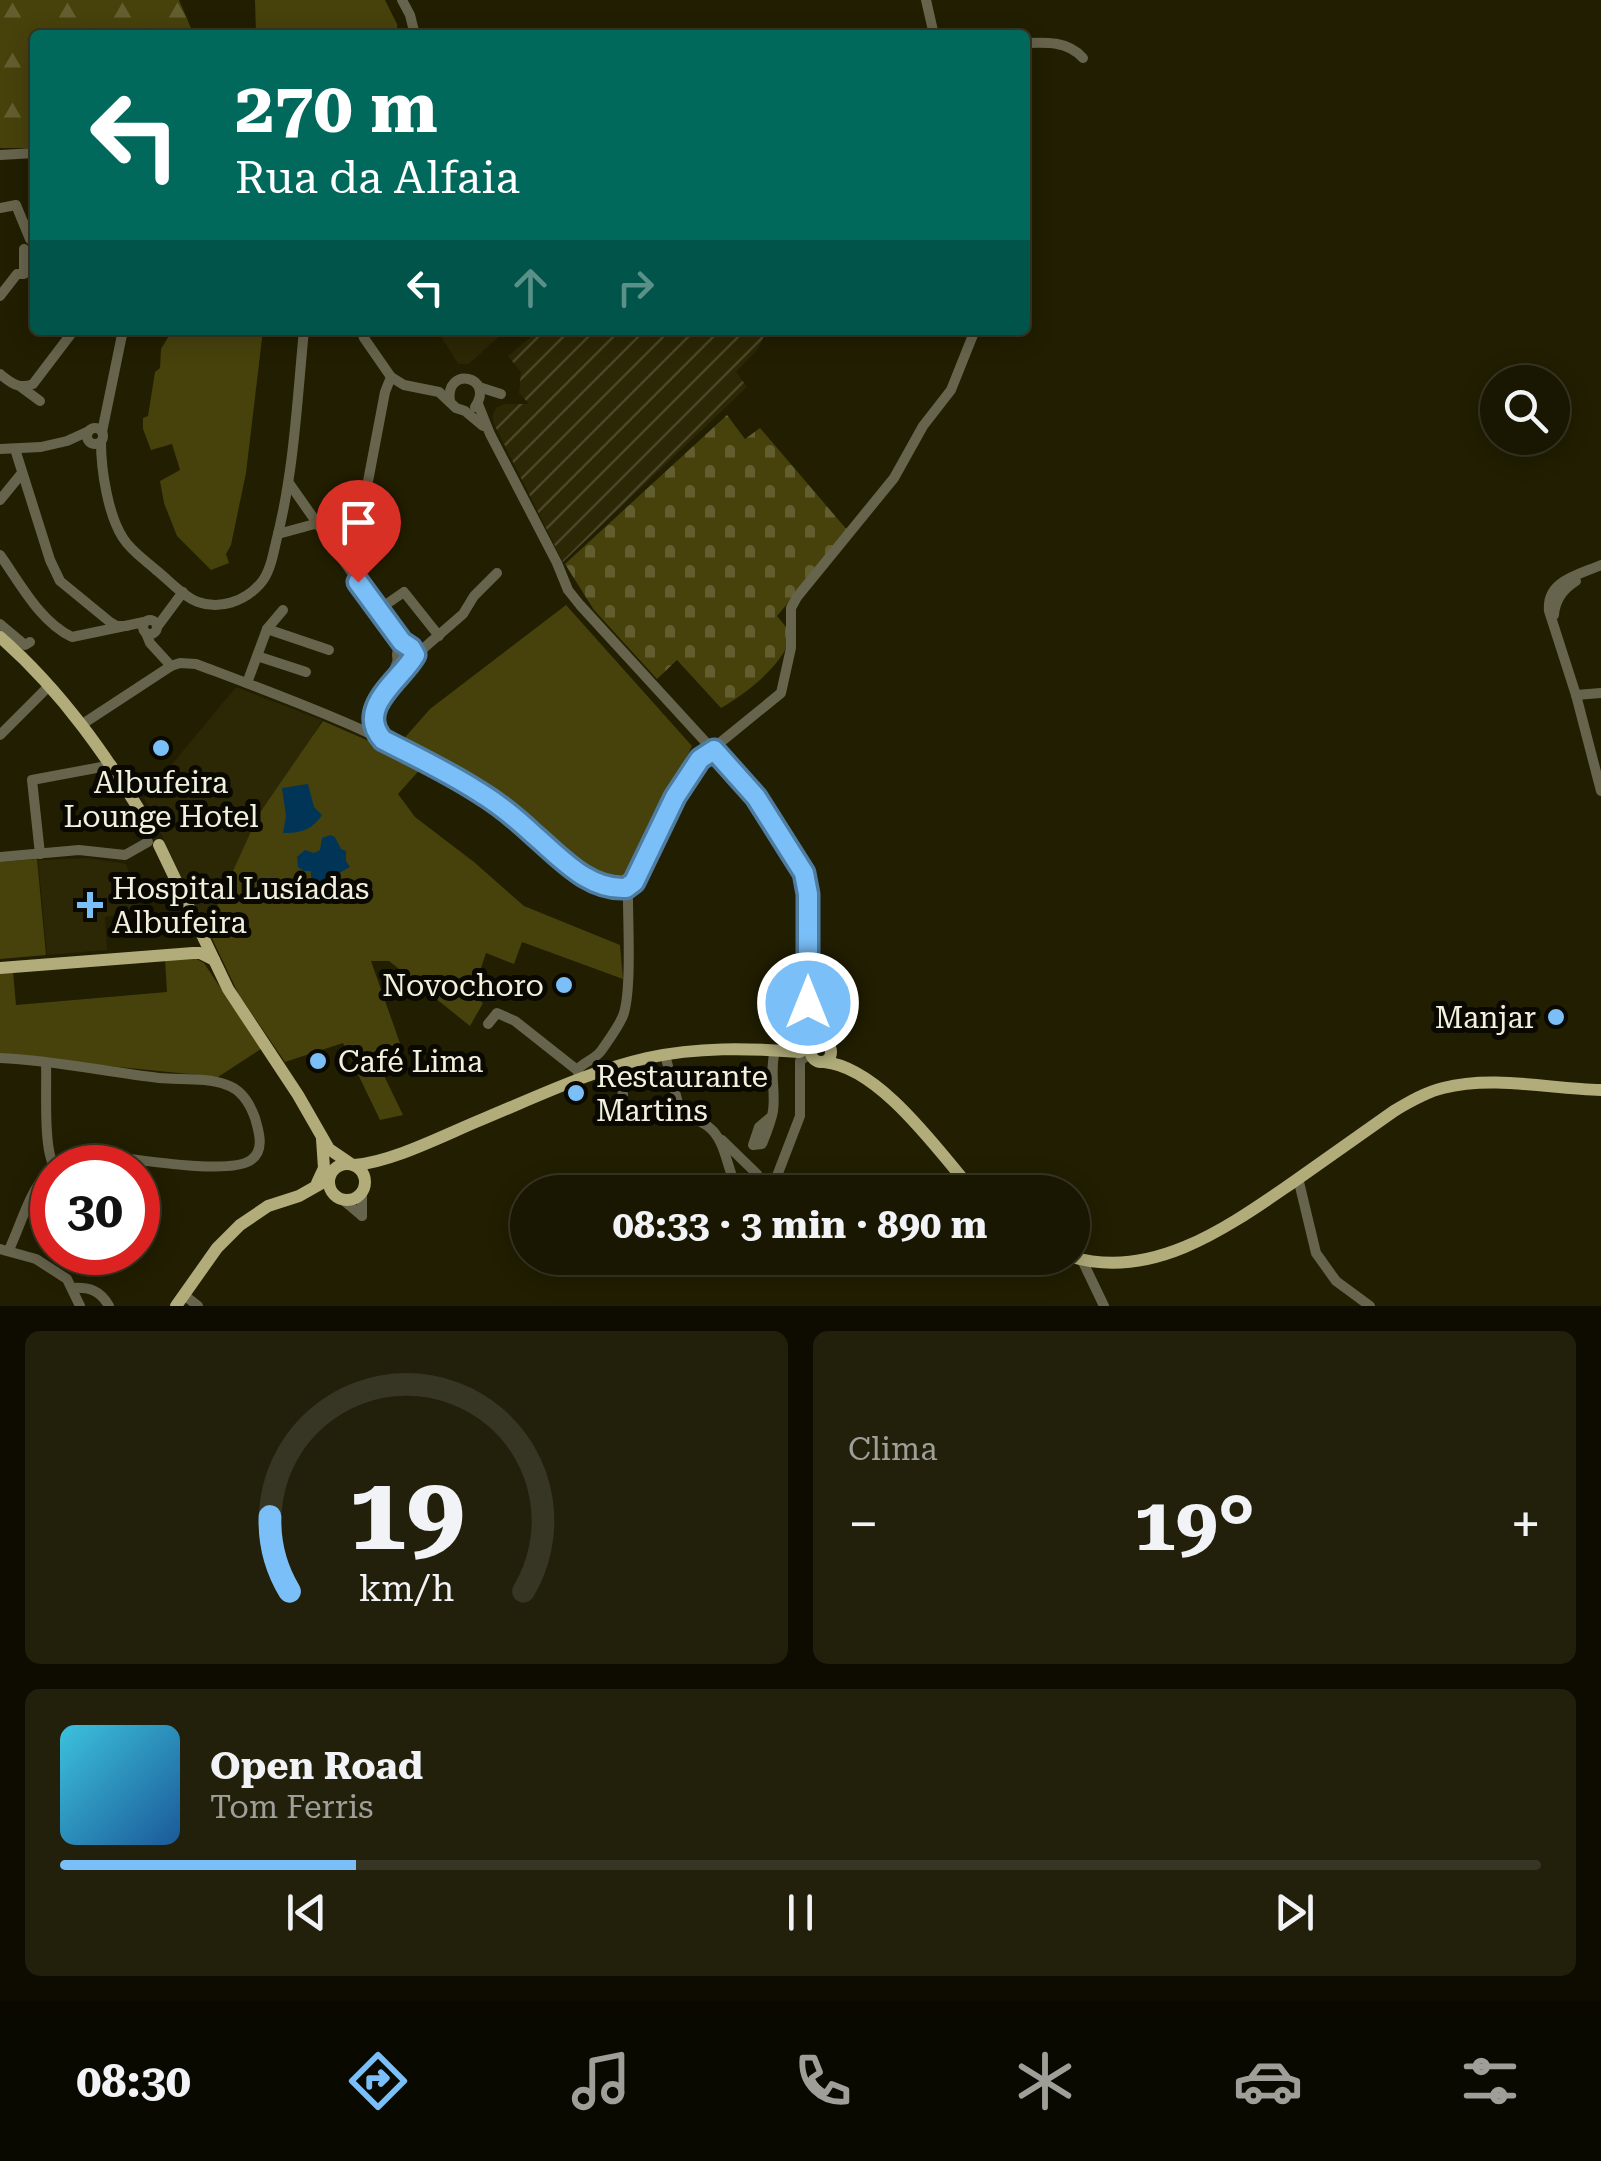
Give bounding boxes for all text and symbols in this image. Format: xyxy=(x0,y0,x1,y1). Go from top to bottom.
text: 270 m xyxy=(235,67,438,149)
icon: left xyxy=(70,70,200,200)
text: Rua da Alfaia xyxy=(235,151,520,204)
icon: left xyxy=(398,260,453,315)
icon: ahead xyxy=(503,260,558,315)
icon: right xyxy=(608,260,663,315)
map controls xyxy=(1480,365,1570,455)
button: search xyxy=(1480,365,1570,455)
pin xyxy=(316,480,401,583)
icon: arrive xyxy=(331,495,386,550)
marker: Albufeira Lounge Hotel xyxy=(150,737,172,759)
place label: Albufeira Lounge Hotel xyxy=(64,765,259,834)
place label: Hospital Lusíadas Albufeira xyxy=(112,871,369,940)
marker: Hospital Lusíadas Albufeira xyxy=(77,892,103,918)
position arrow xyxy=(756,951,860,1055)
place label: Novochoro xyxy=(382,968,544,1003)
marker: Novochoro xyxy=(553,974,575,996)
place label: Manjar xyxy=(1435,1000,1536,1035)
marker: Manjar xyxy=(1545,1006,1567,1028)
place label: Café Lima xyxy=(338,1044,483,1079)
marker: Café Lima xyxy=(307,1050,329,1072)
place label: Restaurante Martins xyxy=(596,1059,768,1128)
marker: Restaurante Martins xyxy=(565,1082,587,1104)
speed limit sign: 30 xyxy=(30,1145,160,1275)
text: 08:33 · 3 min · 890 m xyxy=(613,1203,987,1247)
text: Clima xyxy=(848,1430,938,1468)
text: 19 xyxy=(348,1453,465,1574)
text: 19° xyxy=(1134,1480,1255,1568)
text: − xyxy=(848,1492,879,1556)
text: + xyxy=(1510,1492,1541,1556)
text: km/h xyxy=(359,1568,454,1610)
text: Open Road xyxy=(210,1744,423,1788)
text: Tom Ferris xyxy=(210,1788,373,1826)
icon: previous xyxy=(279,1885,334,1940)
icon: pause xyxy=(773,1885,828,1940)
icon: next xyxy=(1267,1885,1322,1940)
icon: directions xyxy=(343,2046,413,2116)
icon: music xyxy=(566,2046,636,2116)
icon: phone xyxy=(788,2046,858,2116)
icon: climate xyxy=(1010,2046,1080,2116)
icon: car xyxy=(1233,2046,1303,2116)
icon: filters xyxy=(1455,2046,1525,2116)
text: 08:30 xyxy=(76,2055,191,2108)

